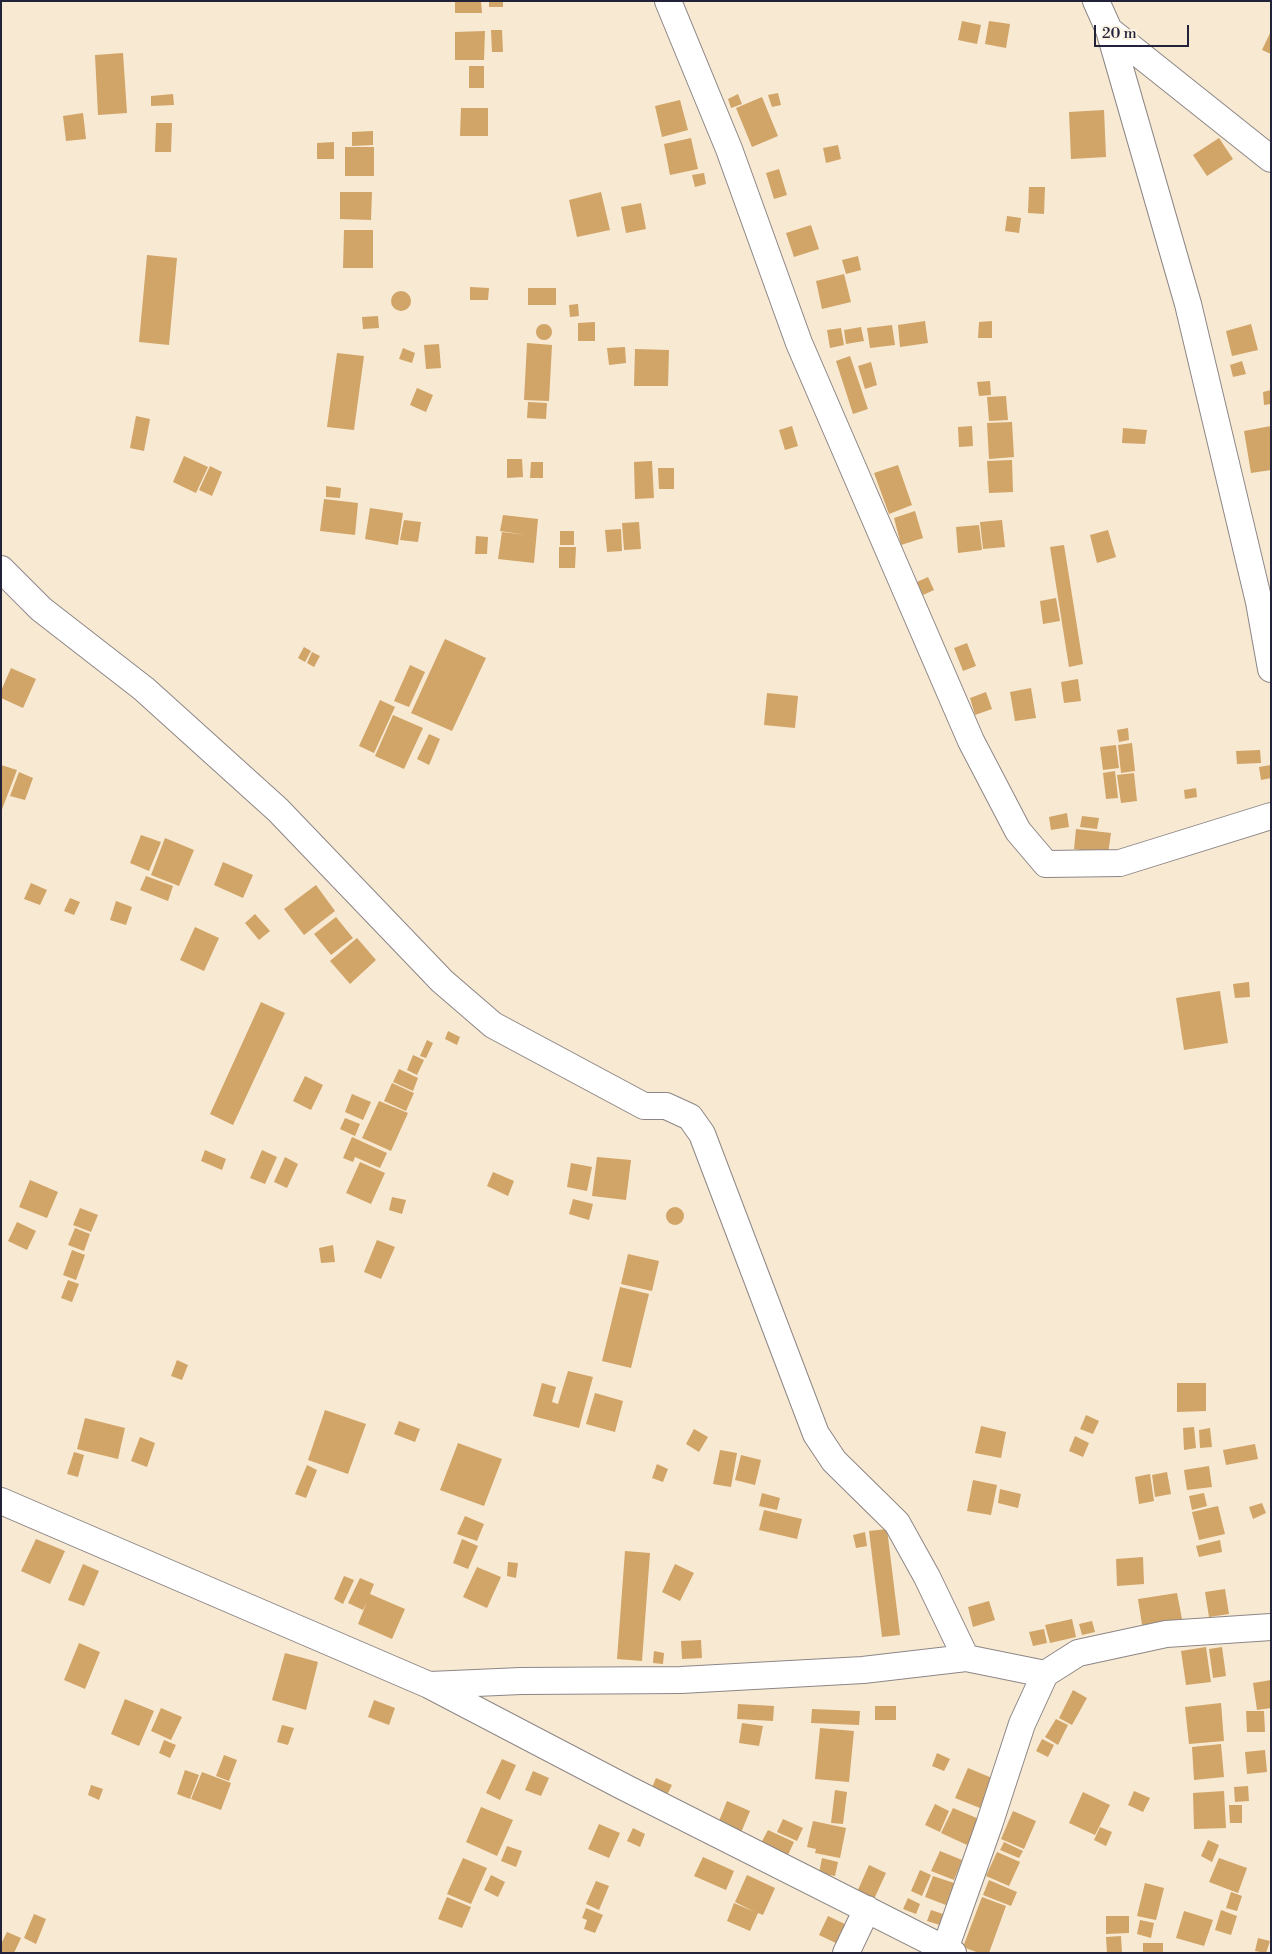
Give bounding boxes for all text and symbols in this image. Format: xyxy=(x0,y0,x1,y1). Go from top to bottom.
scale bar xyxy=(1097,15,1192,47)
text: 20 m xyxy=(1102,24,1137,43)

